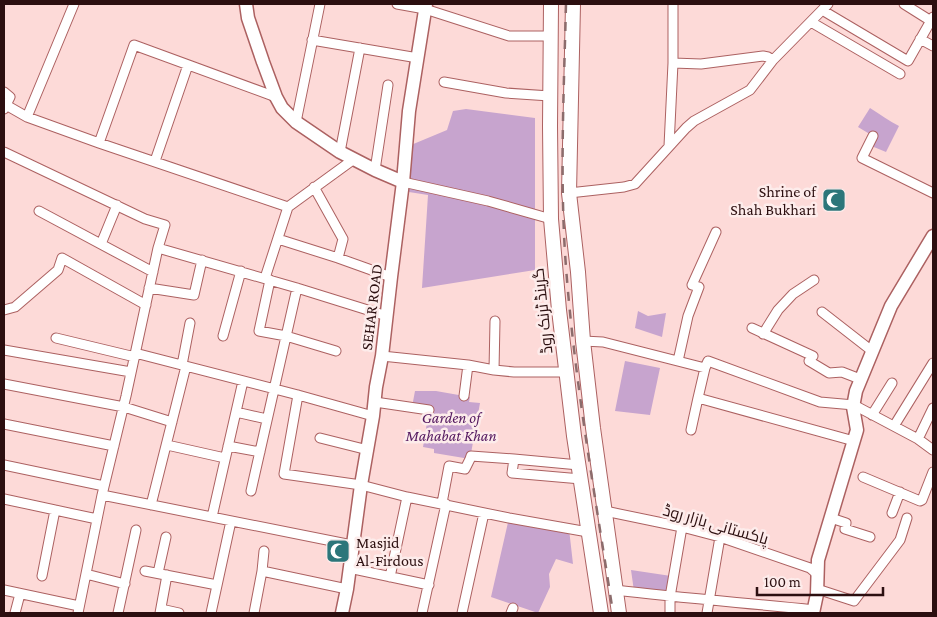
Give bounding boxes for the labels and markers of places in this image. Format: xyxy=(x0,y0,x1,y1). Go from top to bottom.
place label: Shrine of Shah Bukhari xyxy=(730,183,817,218)
mosque icon: Shrine of Shah Bukhari xyxy=(821,187,847,213)
place label: Masjid Al-Firdous xyxy=(356,534,424,569)
mosque icon: Masjid Al-Firdous xyxy=(325,538,351,564)

